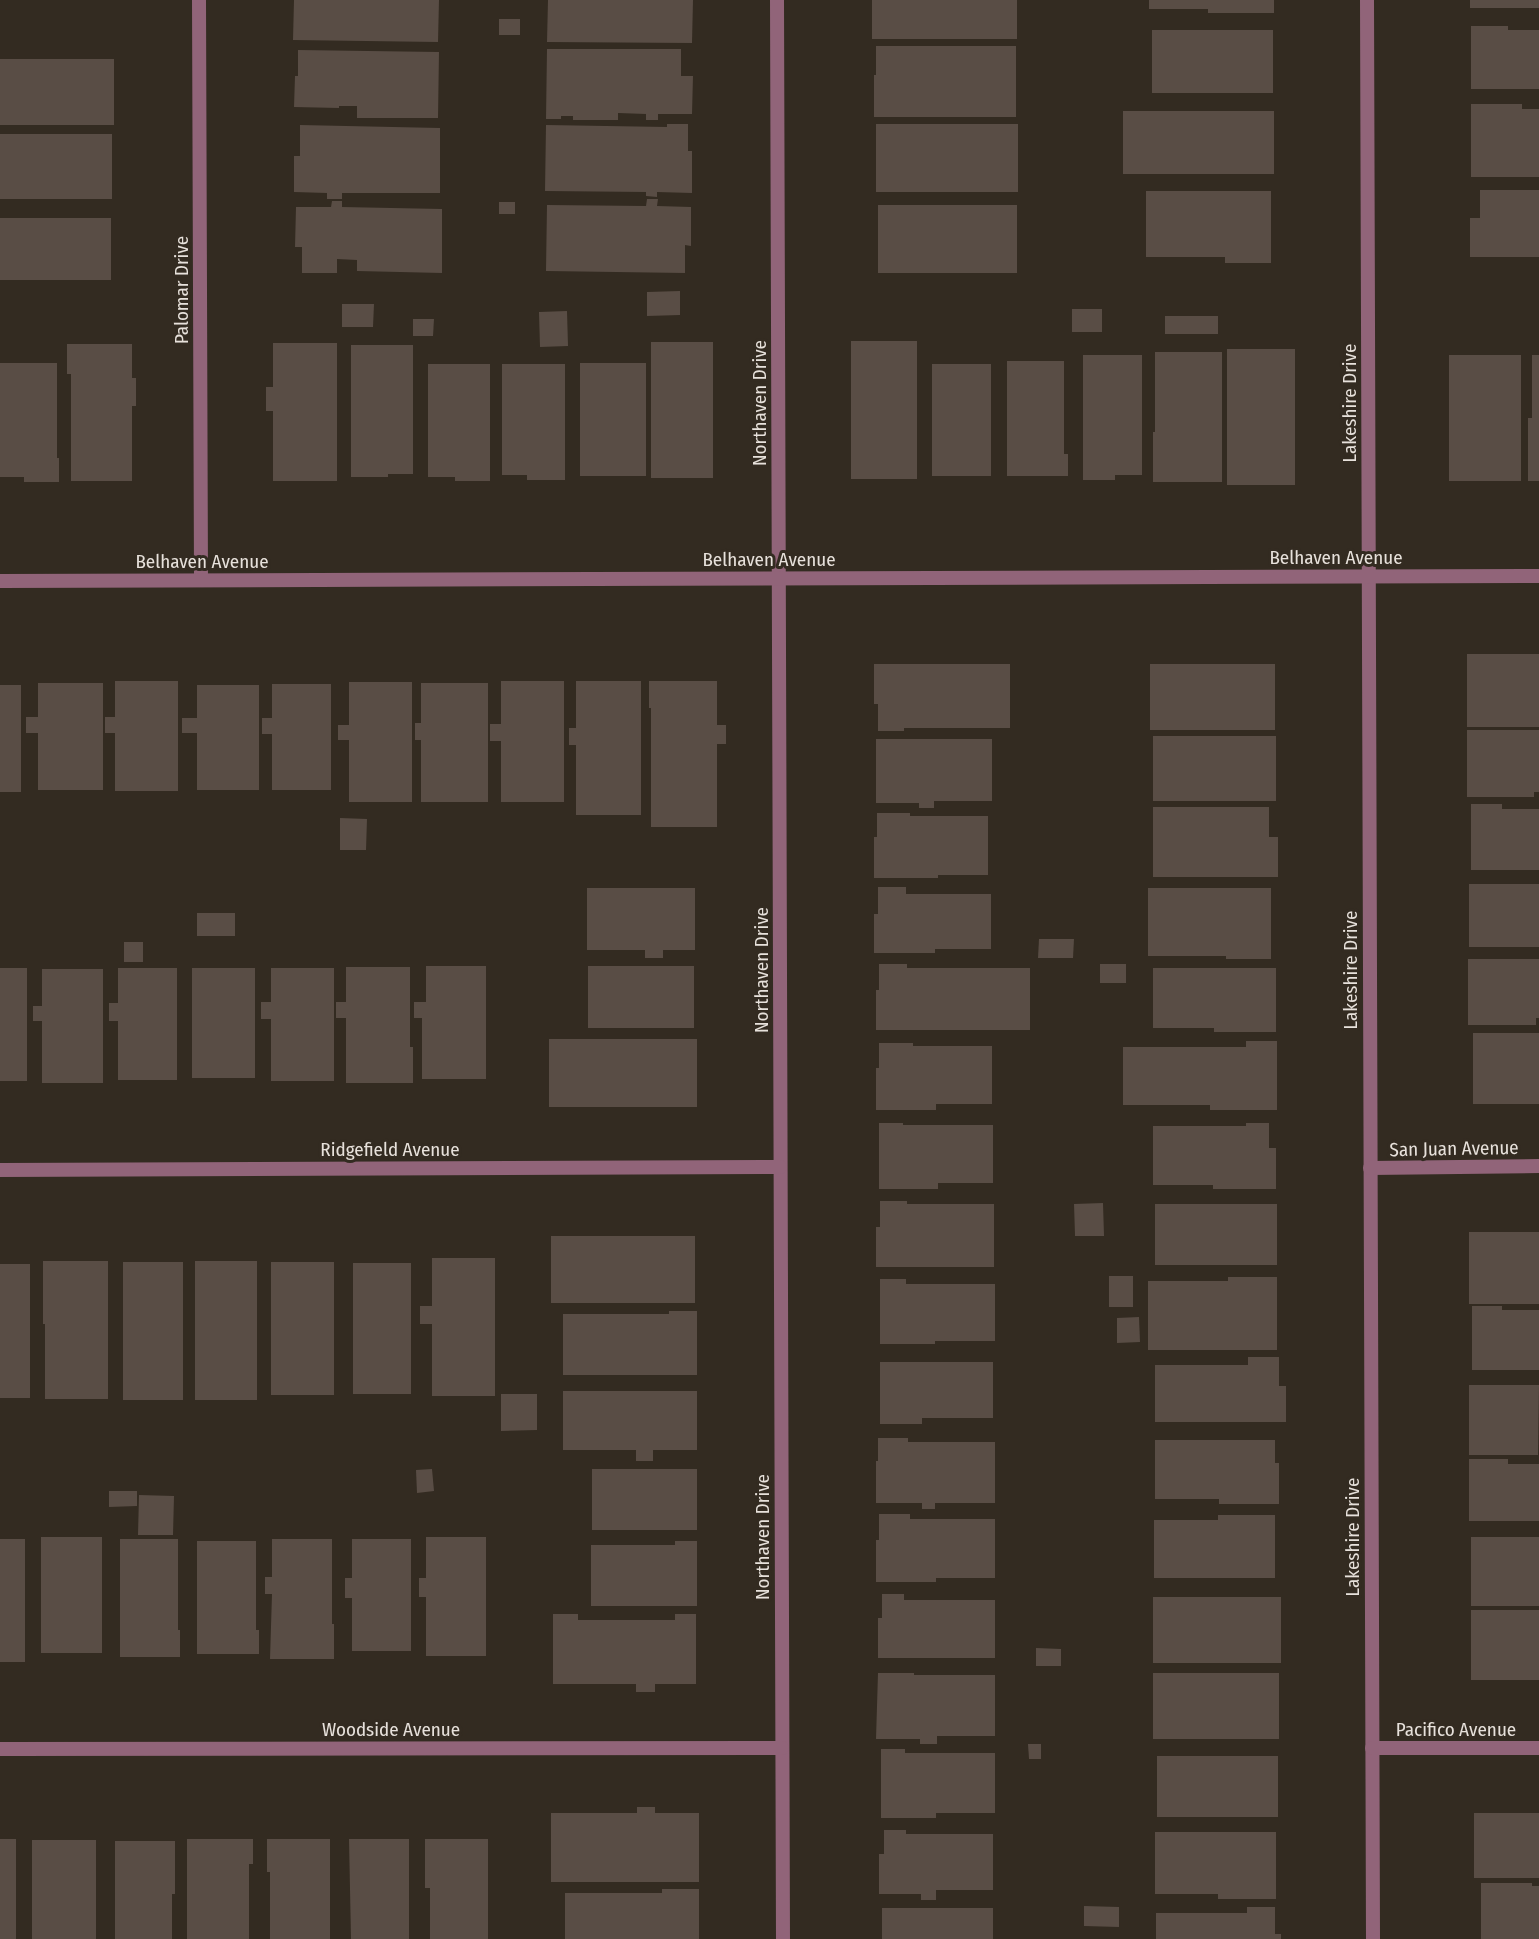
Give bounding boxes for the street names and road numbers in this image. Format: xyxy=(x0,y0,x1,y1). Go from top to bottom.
street label: Palomar Drive xyxy=(170,236,193,344)
street label: Northaven Drive xyxy=(748,340,771,466)
street label: Lakeshire Drive xyxy=(1338,344,1361,462)
street label: Belhaven Avenue xyxy=(1269,546,1403,569)
street label: Belhaven Avenue xyxy=(702,548,836,571)
street label: Belhaven Avenue xyxy=(135,550,269,573)
street label: Northaven Drive xyxy=(750,907,773,1033)
street label: Lakeshire Drive xyxy=(1339,911,1362,1029)
street label: San Juan Avenue xyxy=(1389,1136,1519,1161)
street label: Ridgefield Avenue xyxy=(320,1138,460,1161)
street label: Northaven Drive xyxy=(751,1474,774,1600)
street label: Lakeshire Drive xyxy=(1341,1478,1364,1596)
street label: Woodside Avenue xyxy=(322,1718,460,1741)
street label: Pacifico Avenue xyxy=(1396,1718,1516,1741)

